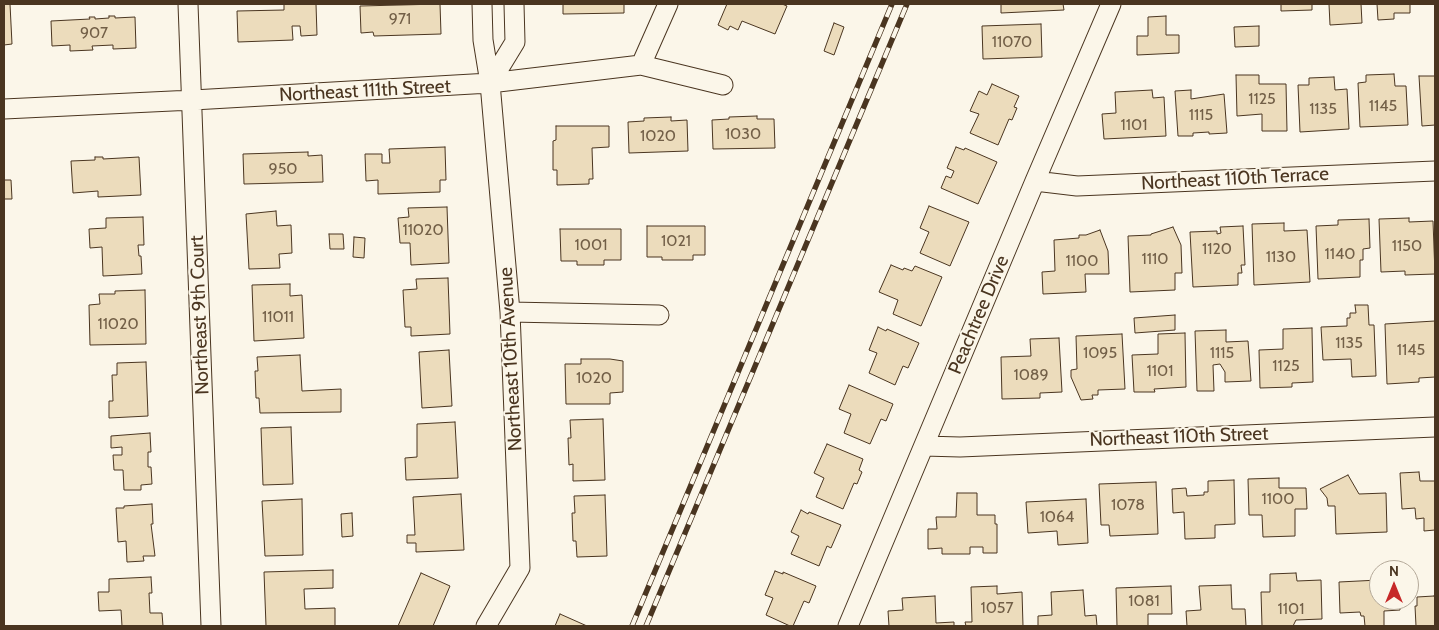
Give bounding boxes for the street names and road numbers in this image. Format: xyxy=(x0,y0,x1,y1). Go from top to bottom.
street label: Northeast 111th Street xyxy=(278,75,452,107)
street label: Northeast 110th Terrace xyxy=(1141,163,1329,195)
street label: Northeast 9th Court xyxy=(186,235,214,395)
street label: Peachtree Drive xyxy=(944,252,1014,378)
street label: Northeast 10th Avenue xyxy=(495,266,527,452)
street label: Northeast 110th Street xyxy=(1089,422,1269,452)

